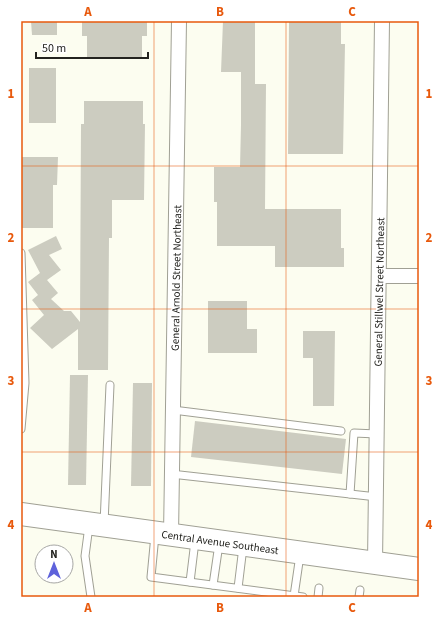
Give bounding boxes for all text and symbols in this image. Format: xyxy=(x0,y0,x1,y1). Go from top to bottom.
text: A xyxy=(83,3,92,21)
text: B xyxy=(216,3,224,21)
text: C xyxy=(348,3,356,21)
scale bar xyxy=(36,34,148,60)
text: 50 m xyxy=(42,40,66,57)
text: 1 xyxy=(8,85,15,103)
text: 1 xyxy=(426,85,433,103)
street label: General Arnold Street Northeast xyxy=(168,205,185,351)
street label: General Stillwel Street Northeast xyxy=(371,217,388,367)
text: 2 xyxy=(8,229,15,247)
text: 2 xyxy=(426,229,433,247)
text: 3 xyxy=(8,372,15,390)
text: 3 xyxy=(426,372,433,390)
text: 4 xyxy=(8,516,15,534)
text: 4 xyxy=(426,516,433,534)
street label: Central Avenue Southeast xyxy=(160,527,280,558)
north arrow xyxy=(34,544,74,584)
text: N xyxy=(50,547,58,562)
text: A xyxy=(83,599,92,617)
text: B xyxy=(216,599,224,617)
text: C xyxy=(348,599,356,617)

